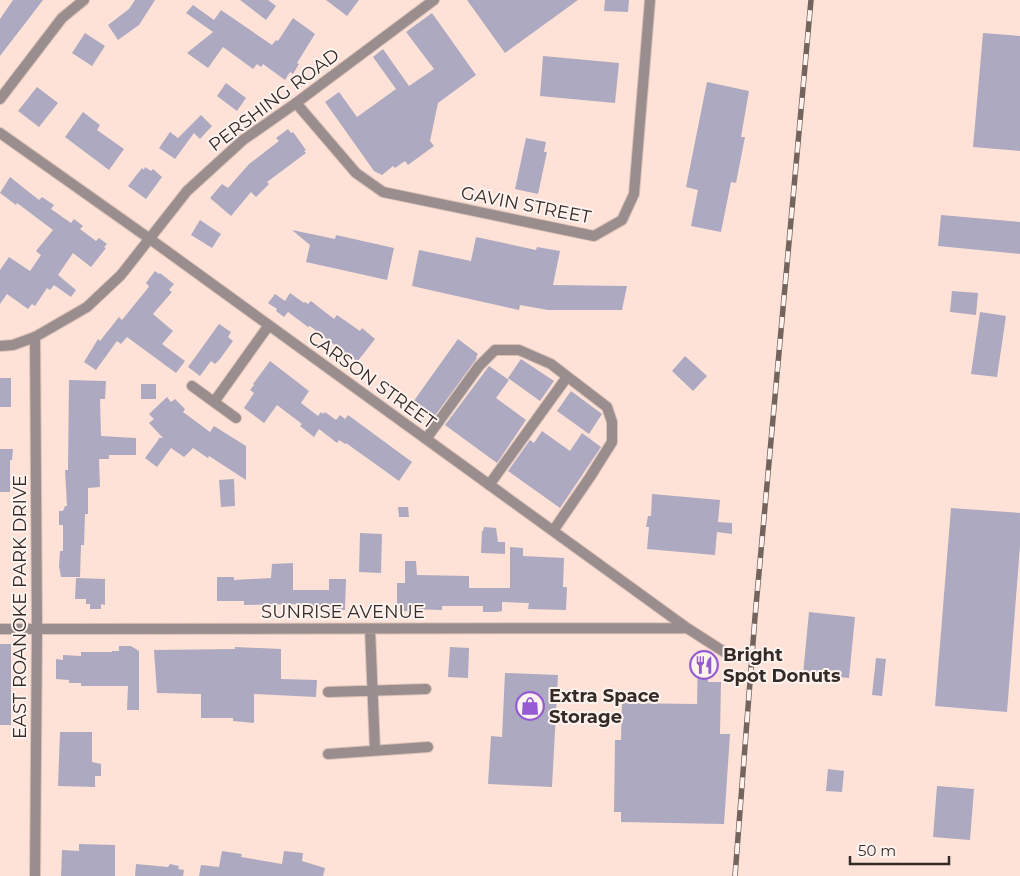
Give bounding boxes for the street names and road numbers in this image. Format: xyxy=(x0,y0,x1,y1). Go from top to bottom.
street label: PERSHING ROAD xyxy=(204,44,344,156)
street label: GAVIN STREET xyxy=(459,182,593,229)
street label: CARSON STREET xyxy=(304,326,441,434)
street label: EAST ROANOKE PARK DRIVE xyxy=(9,475,31,739)
street label: SUNRISE AVENUE xyxy=(261,601,425,623)

